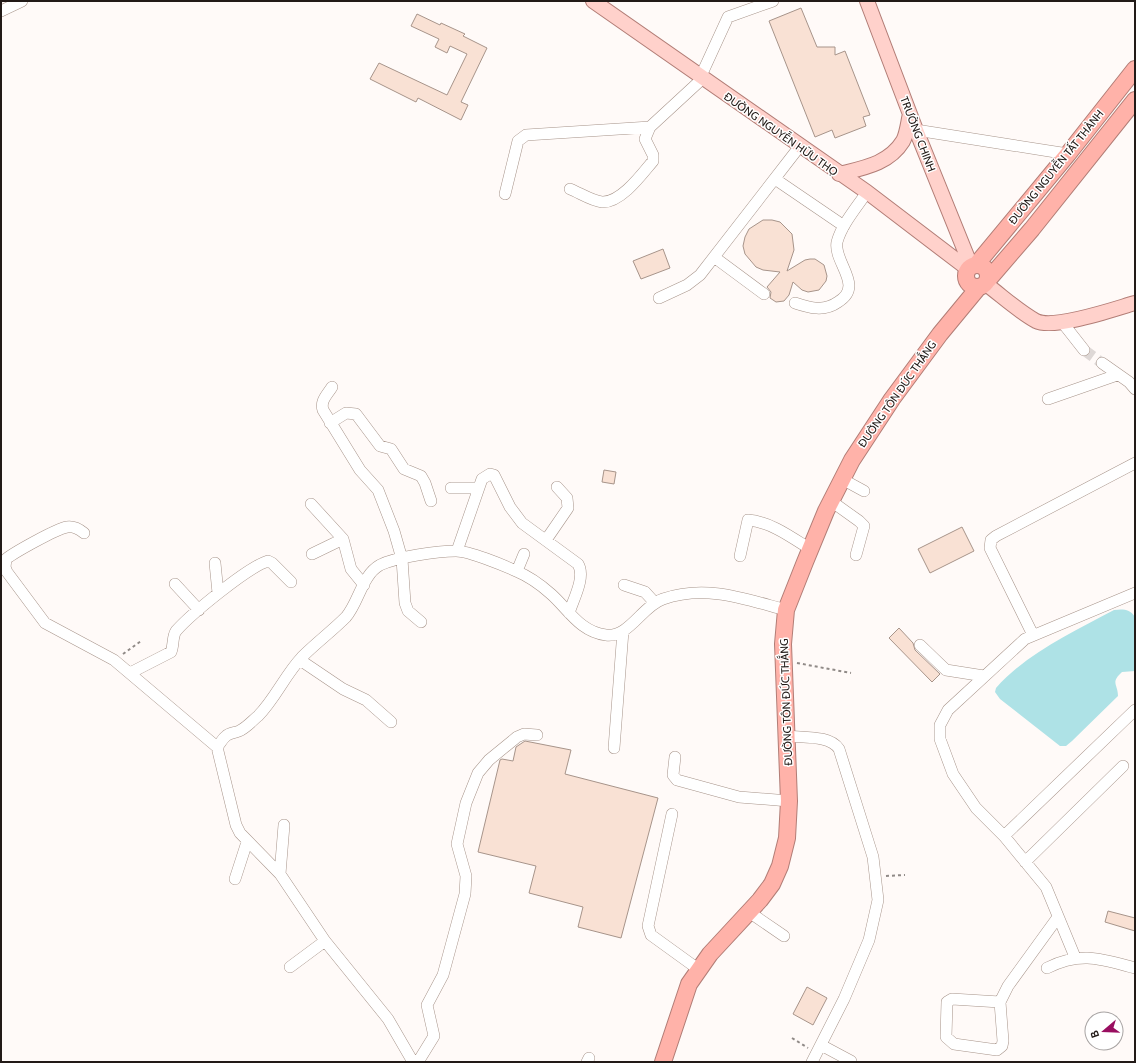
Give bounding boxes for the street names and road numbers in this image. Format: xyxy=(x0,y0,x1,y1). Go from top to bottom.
street label: ĐƯỜNG NGUYỄN HỮU THỌ xyxy=(721,88,842,179)
street label: TRƯỜNG CHINH xyxy=(897,94,939,174)
street label: ĐƯỜNG NGUYỄN TẤT THÀNH xyxy=(1004,106,1107,227)
street label: ĐƯỜNG TÔN ĐỨC THẮNG xyxy=(853,337,939,450)
street label: ĐƯỜNG TÔN ĐỨC THẮNG xyxy=(775,638,795,766)

